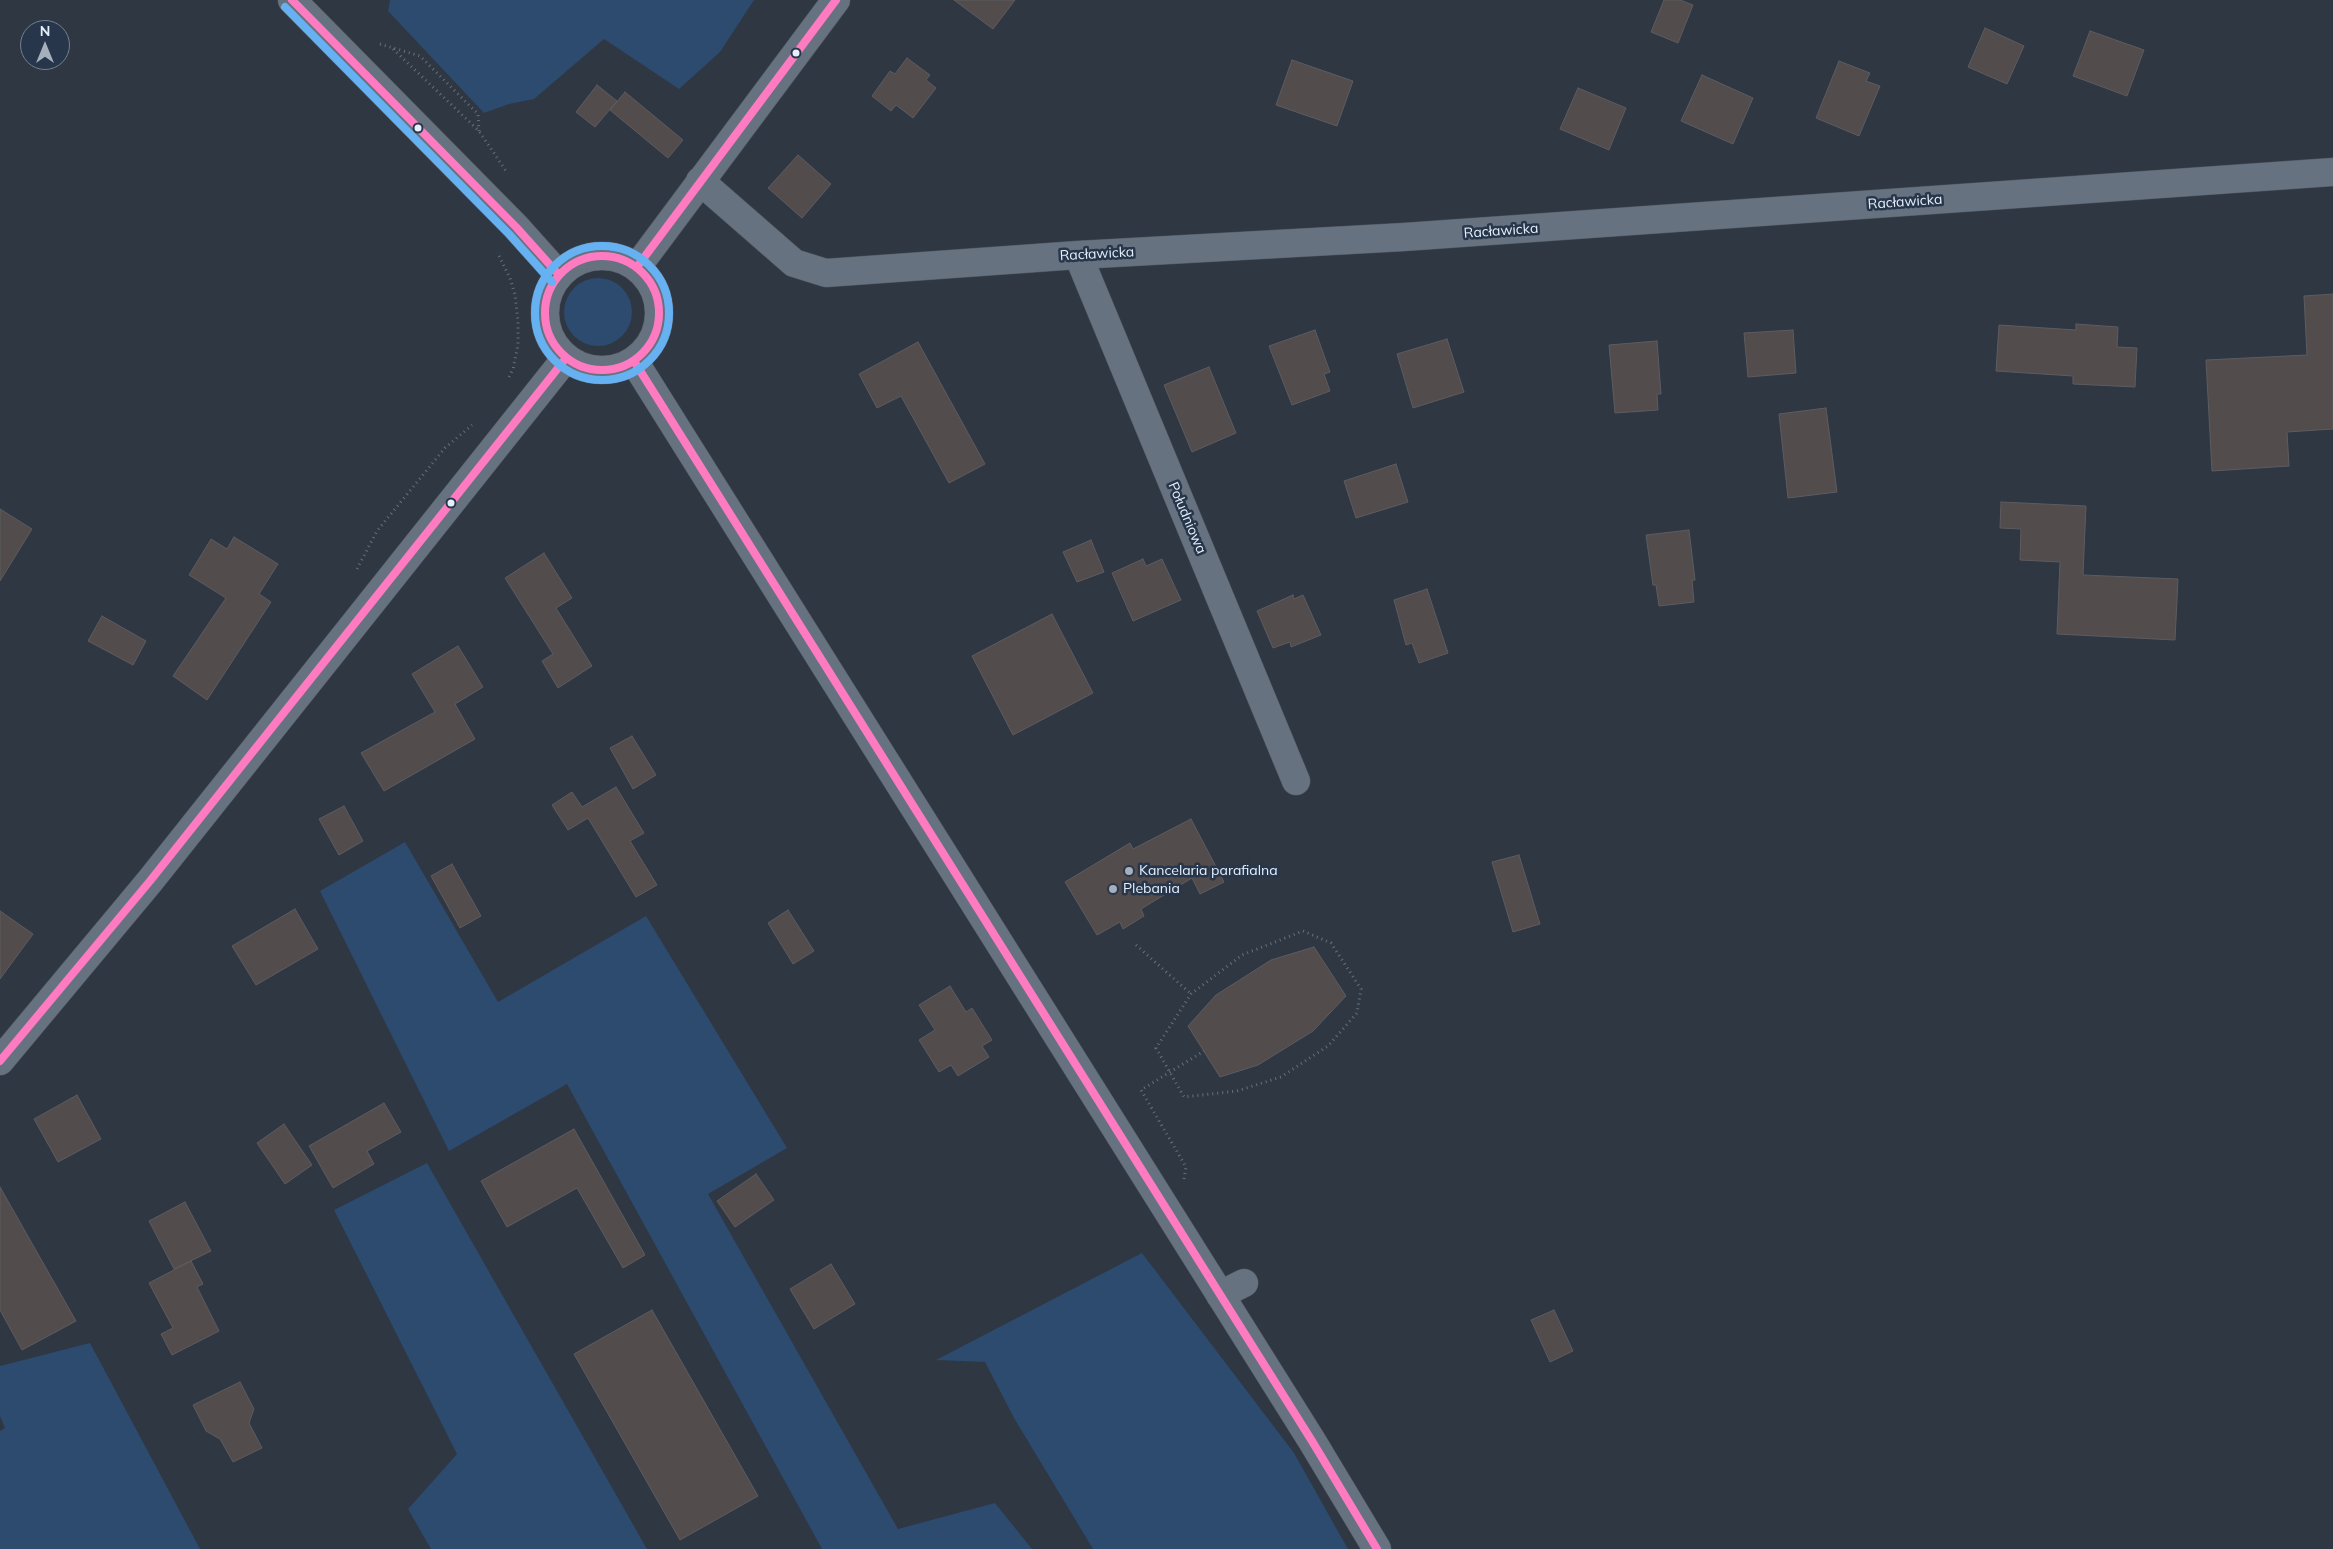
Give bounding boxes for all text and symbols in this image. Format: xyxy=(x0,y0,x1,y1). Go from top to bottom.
north arrow xyxy=(20,20,70,70)
text: N xyxy=(40,22,50,40)
unlabelled marker xyxy=(791,48,801,58)
unlabelled marker xyxy=(413,123,423,133)
street label: Racławicka xyxy=(1867,191,1943,213)
street label: Racławicka xyxy=(1463,220,1539,242)
street label: Racławicka xyxy=(1059,244,1135,264)
street label: Południowa xyxy=(1164,480,1210,556)
unlabelled marker xyxy=(446,498,456,508)
place label: Kancelaria parafialna xyxy=(1139,863,1278,879)
marker: Kancelaria parafialna xyxy=(1123,865,1135,877)
place label: Plebania xyxy=(1123,881,1180,897)
marker: Plebania xyxy=(1107,883,1119,895)

